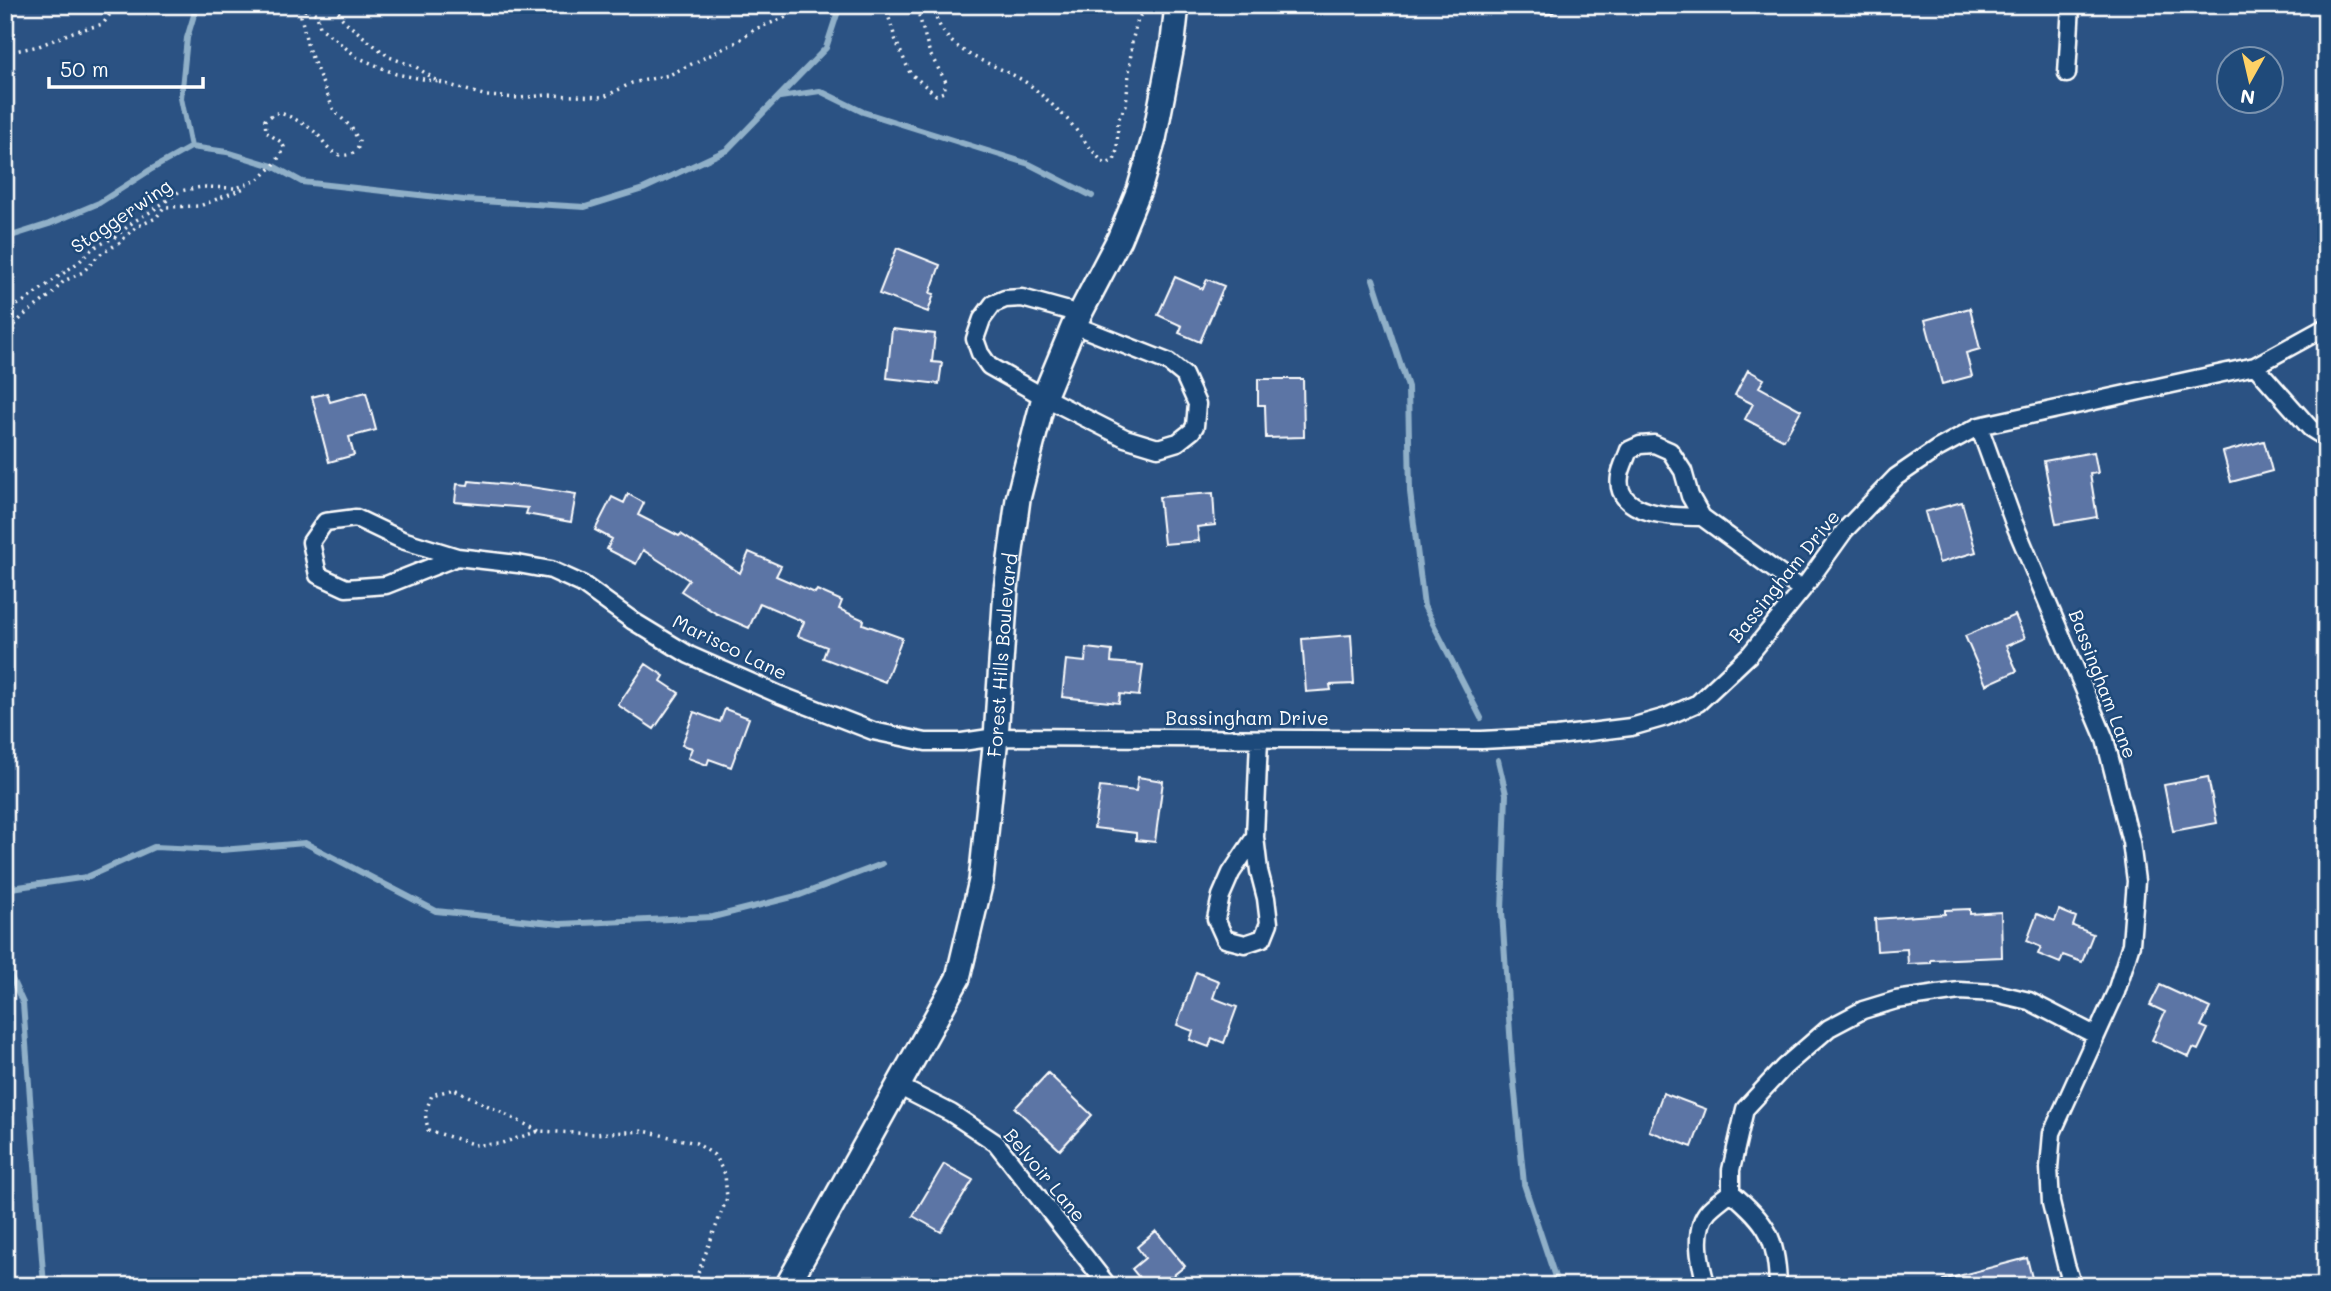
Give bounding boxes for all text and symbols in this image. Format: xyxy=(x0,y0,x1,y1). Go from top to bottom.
scale bar xyxy=(49,46,203,90)
north arrow xyxy=(2216,46,2286,116)
text: 50 m xyxy=(60,55,109,82)
text: N xyxy=(2239,84,2256,111)
street label: Staggerwing xyxy=(66,173,176,258)
street label: Bassingham Drive xyxy=(1722,504,1845,647)
street label: Forest Hills Boulevard xyxy=(981,551,1023,758)
street label: Bassingham Lane xyxy=(2064,606,2143,762)
street label: Marisco Lane xyxy=(669,608,792,685)
street label: Bassingham Drive xyxy=(1165,705,1329,730)
street label: Belvoir Lane xyxy=(999,1123,1092,1227)

